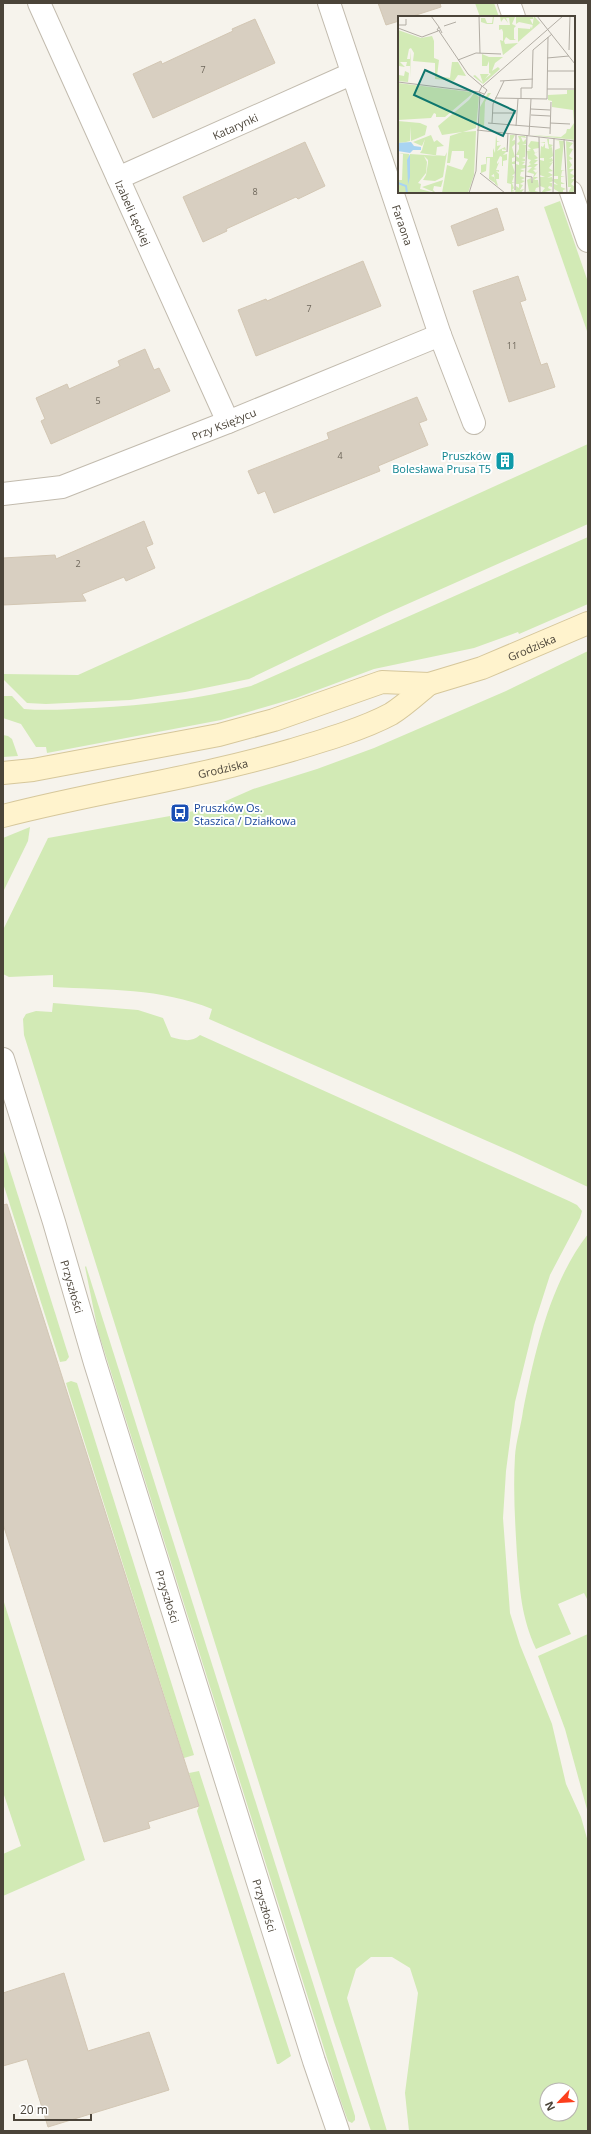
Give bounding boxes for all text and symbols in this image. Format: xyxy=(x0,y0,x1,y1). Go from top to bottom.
inset map xyxy=(398,16,575,193)
house number: 7 xyxy=(200,63,206,76)
street label: Katarynki xyxy=(210,109,260,143)
street label: Izabeli Łęckiej xyxy=(112,177,155,248)
house number: 8 xyxy=(252,185,258,198)
street label: Faraona xyxy=(389,203,417,247)
house number: 7 xyxy=(306,302,312,315)
house number: 11 xyxy=(507,339,517,352)
house number: 5 xyxy=(95,394,101,407)
street label: Przy Księżycu xyxy=(189,404,258,443)
place label: Pruszków Bolesława Prusa T5 xyxy=(392,448,491,476)
house number: 4 xyxy=(337,449,343,462)
building icon: Pruszków Bolesława Prusa T5 xyxy=(494,450,516,472)
house number: 2 xyxy=(75,557,81,570)
street label: Grodziska xyxy=(505,630,558,664)
street label: Grodziska xyxy=(196,755,249,781)
place label: Pruszków Os. Staszica / Działkowa xyxy=(194,800,296,828)
bus stop icon: Pruszków Os. Staszica / Działkowa xyxy=(169,802,191,824)
street label: Przyszłości xyxy=(58,1258,88,1315)
street label: Przyszłości xyxy=(153,1568,184,1625)
street label: Przyszłości xyxy=(250,1877,281,1934)
north arrow xyxy=(539,2082,579,2122)
scale bar xyxy=(14,2096,91,2122)
text: N xyxy=(541,2099,558,2114)
text: 20 m xyxy=(20,2101,48,2118)

